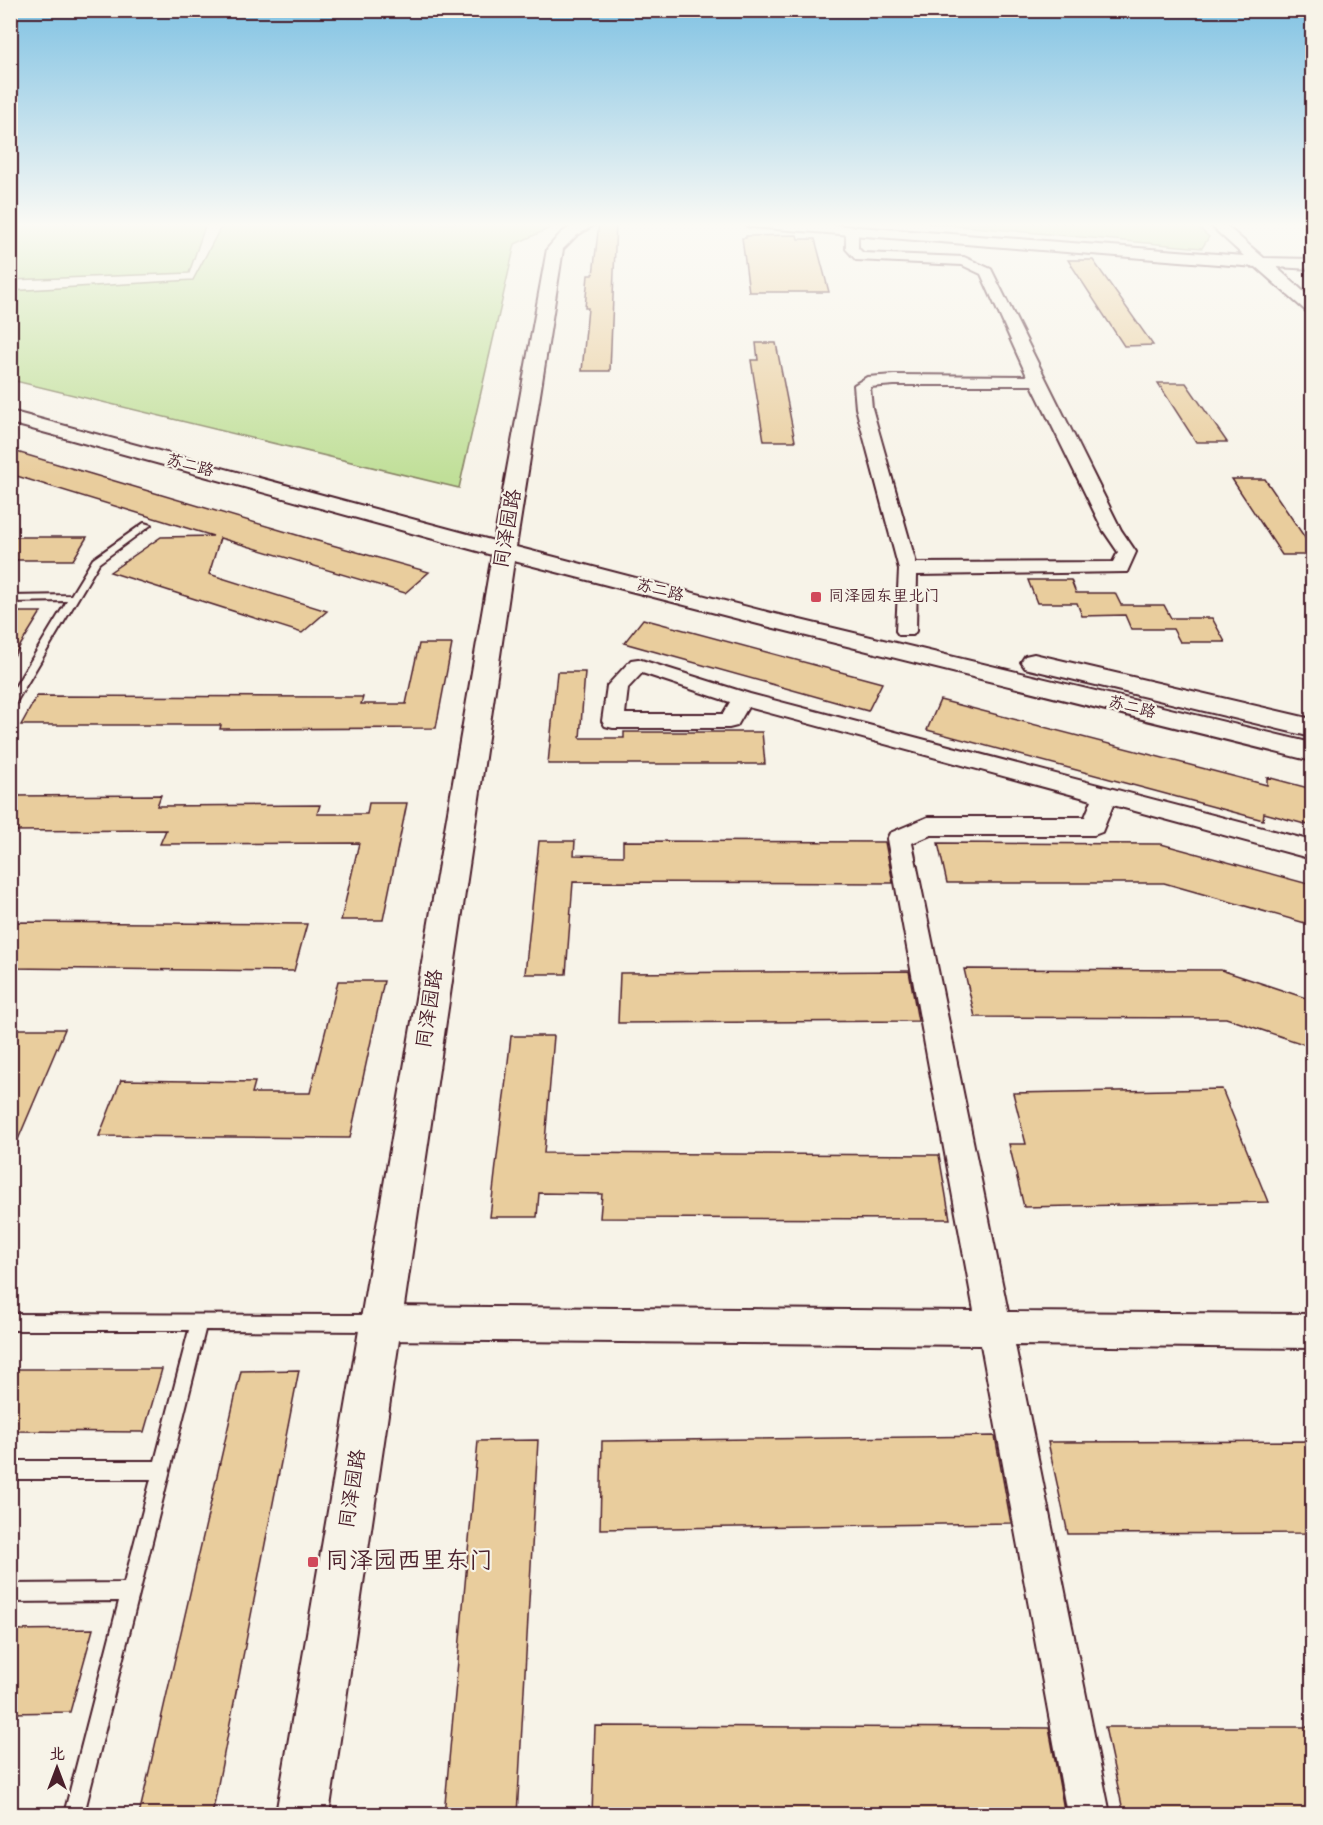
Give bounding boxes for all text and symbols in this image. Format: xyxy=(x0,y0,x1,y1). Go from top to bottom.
street label: 苏二路 xyxy=(164,448,216,484)
street label: 同泽园路 xyxy=(488,486,530,571)
street label: 苏二路 xyxy=(634,574,686,608)
place label: 同泽园东里北门 xyxy=(828,585,940,609)
marker: 同泽园东里北门 xyxy=(809,590,823,604)
street label: 苏二路 xyxy=(1106,691,1158,725)
street label: 同泽园路 xyxy=(410,966,452,1051)
street label: 同泽园路 xyxy=(333,1446,375,1531)
place label: 同泽园西里东门 xyxy=(325,1545,493,1580)
marker: 同泽园西里东门 xyxy=(306,1555,320,1569)
north arrow xyxy=(27,1738,87,1798)
text: 北 xyxy=(49,1743,65,1767)

